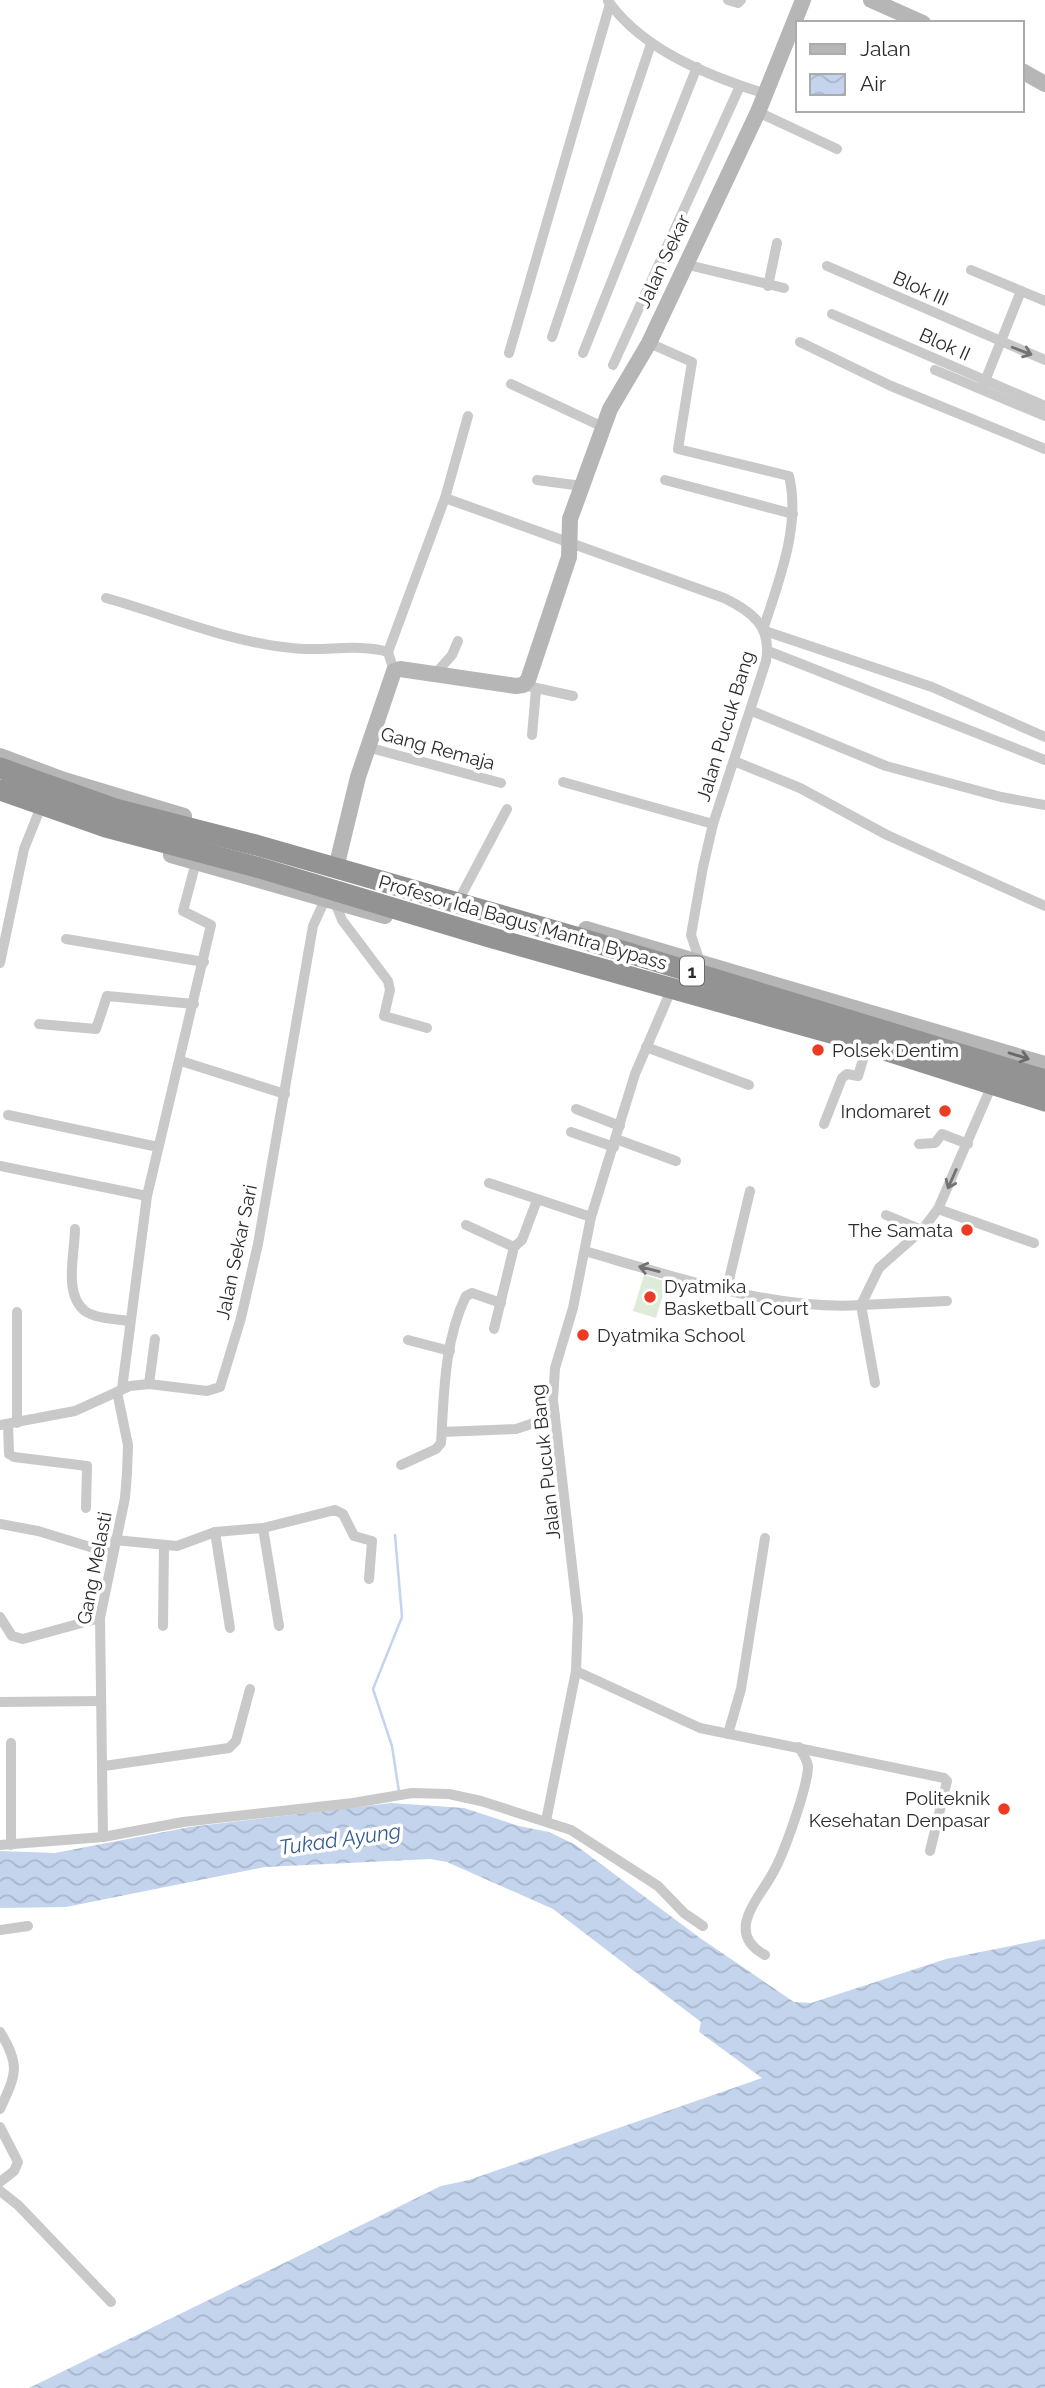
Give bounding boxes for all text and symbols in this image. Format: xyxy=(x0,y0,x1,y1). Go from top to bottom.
legend xyxy=(796,21,1024,112)
text: Jalan xyxy=(860,36,911,61)
text: Air xyxy=(860,71,887,96)
street label: Jalan Sekar xyxy=(632,211,694,311)
street label: Blok III xyxy=(890,266,952,310)
street label: Blok II xyxy=(916,323,974,365)
one-way arrow xyxy=(1011,346,1033,359)
street label: Jalan Pucuk Bang xyxy=(692,648,758,804)
street label: Gang Remaja xyxy=(378,722,498,774)
street label: Profesor Ida Bagus Mantra Bypass xyxy=(376,870,670,974)
road number: 1 xyxy=(680,956,704,986)
place label: Polsek Dentim xyxy=(832,1039,959,1061)
marker: Polsek Dentim xyxy=(810,1042,826,1058)
one-way arrow xyxy=(1007,1050,1029,1063)
place label: Indomaret xyxy=(840,1100,932,1122)
marker: Indomaret xyxy=(937,1103,953,1119)
one-way arrow xyxy=(945,1168,958,1189)
street label: Jalan Sekar Sari xyxy=(211,1182,261,1322)
place label: The Samata xyxy=(848,1219,953,1241)
marker: The Samata xyxy=(959,1222,975,1238)
one-way arrow xyxy=(638,1262,661,1275)
place label: Dyatmika Basketball Court xyxy=(664,1275,809,1319)
marker: Dyatmika Basketball Court xyxy=(642,1289,658,1305)
place label: Dyatmika School xyxy=(597,1324,746,1346)
marker: Dyatmika School xyxy=(575,1327,591,1343)
street label: Jalan Pucuk Bang xyxy=(526,1383,564,1541)
street label: Gang Melasti xyxy=(72,1510,116,1626)
place label: Politeknik Kesehatan Denpasar xyxy=(809,1787,990,1831)
marker: Politeknik Kesehatan Denpasar xyxy=(996,1801,1012,1817)
water label: Tukad Ayung xyxy=(277,1818,403,1860)

